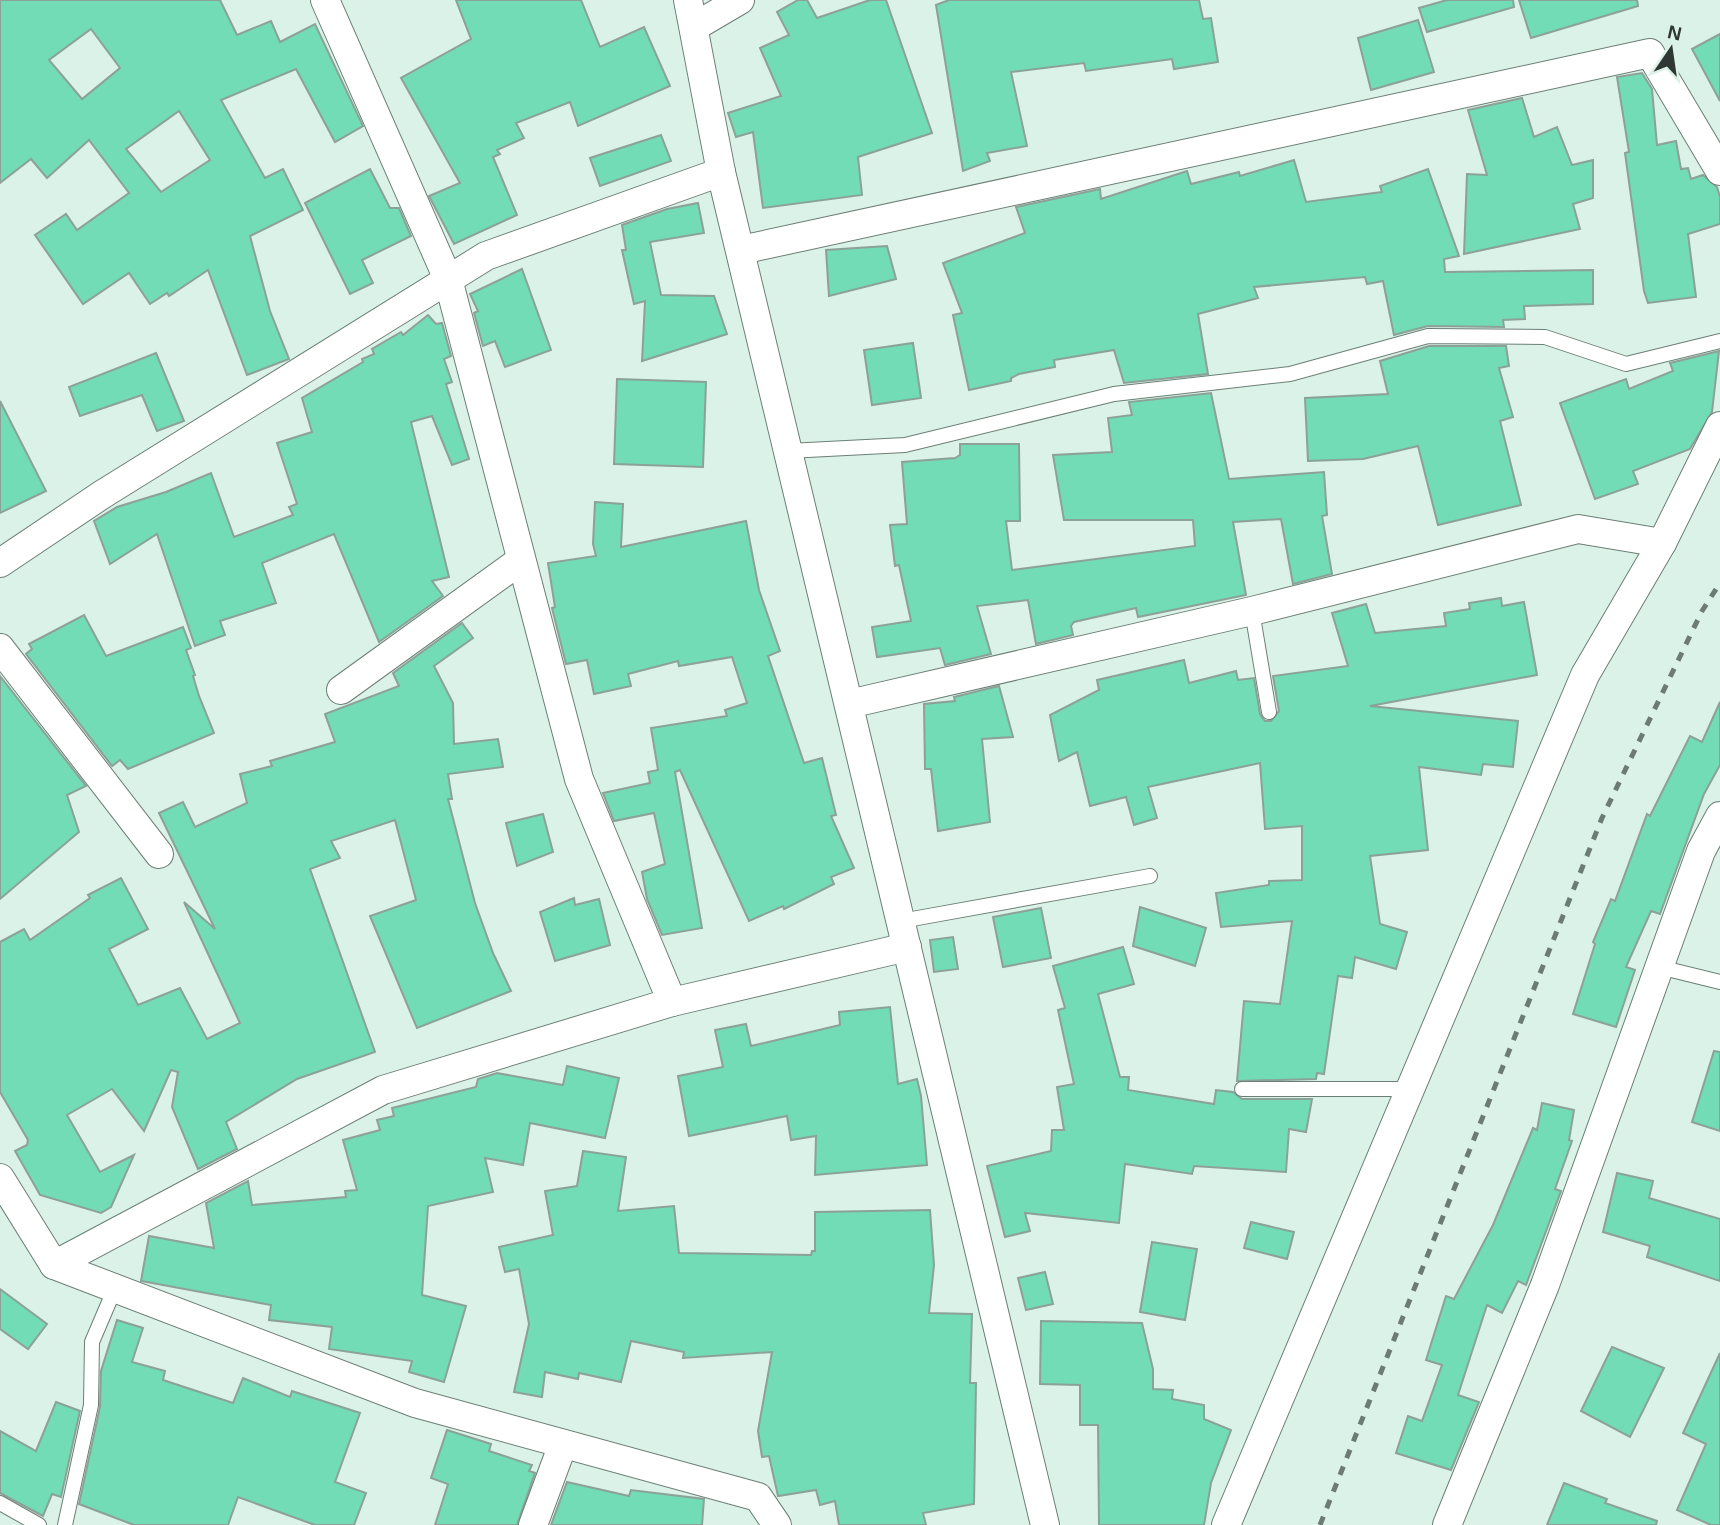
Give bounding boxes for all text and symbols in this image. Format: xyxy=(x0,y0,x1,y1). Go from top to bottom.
north arrow xyxy=(1636,14,1706,84)
text: N xyxy=(1666,21,1684,45)

